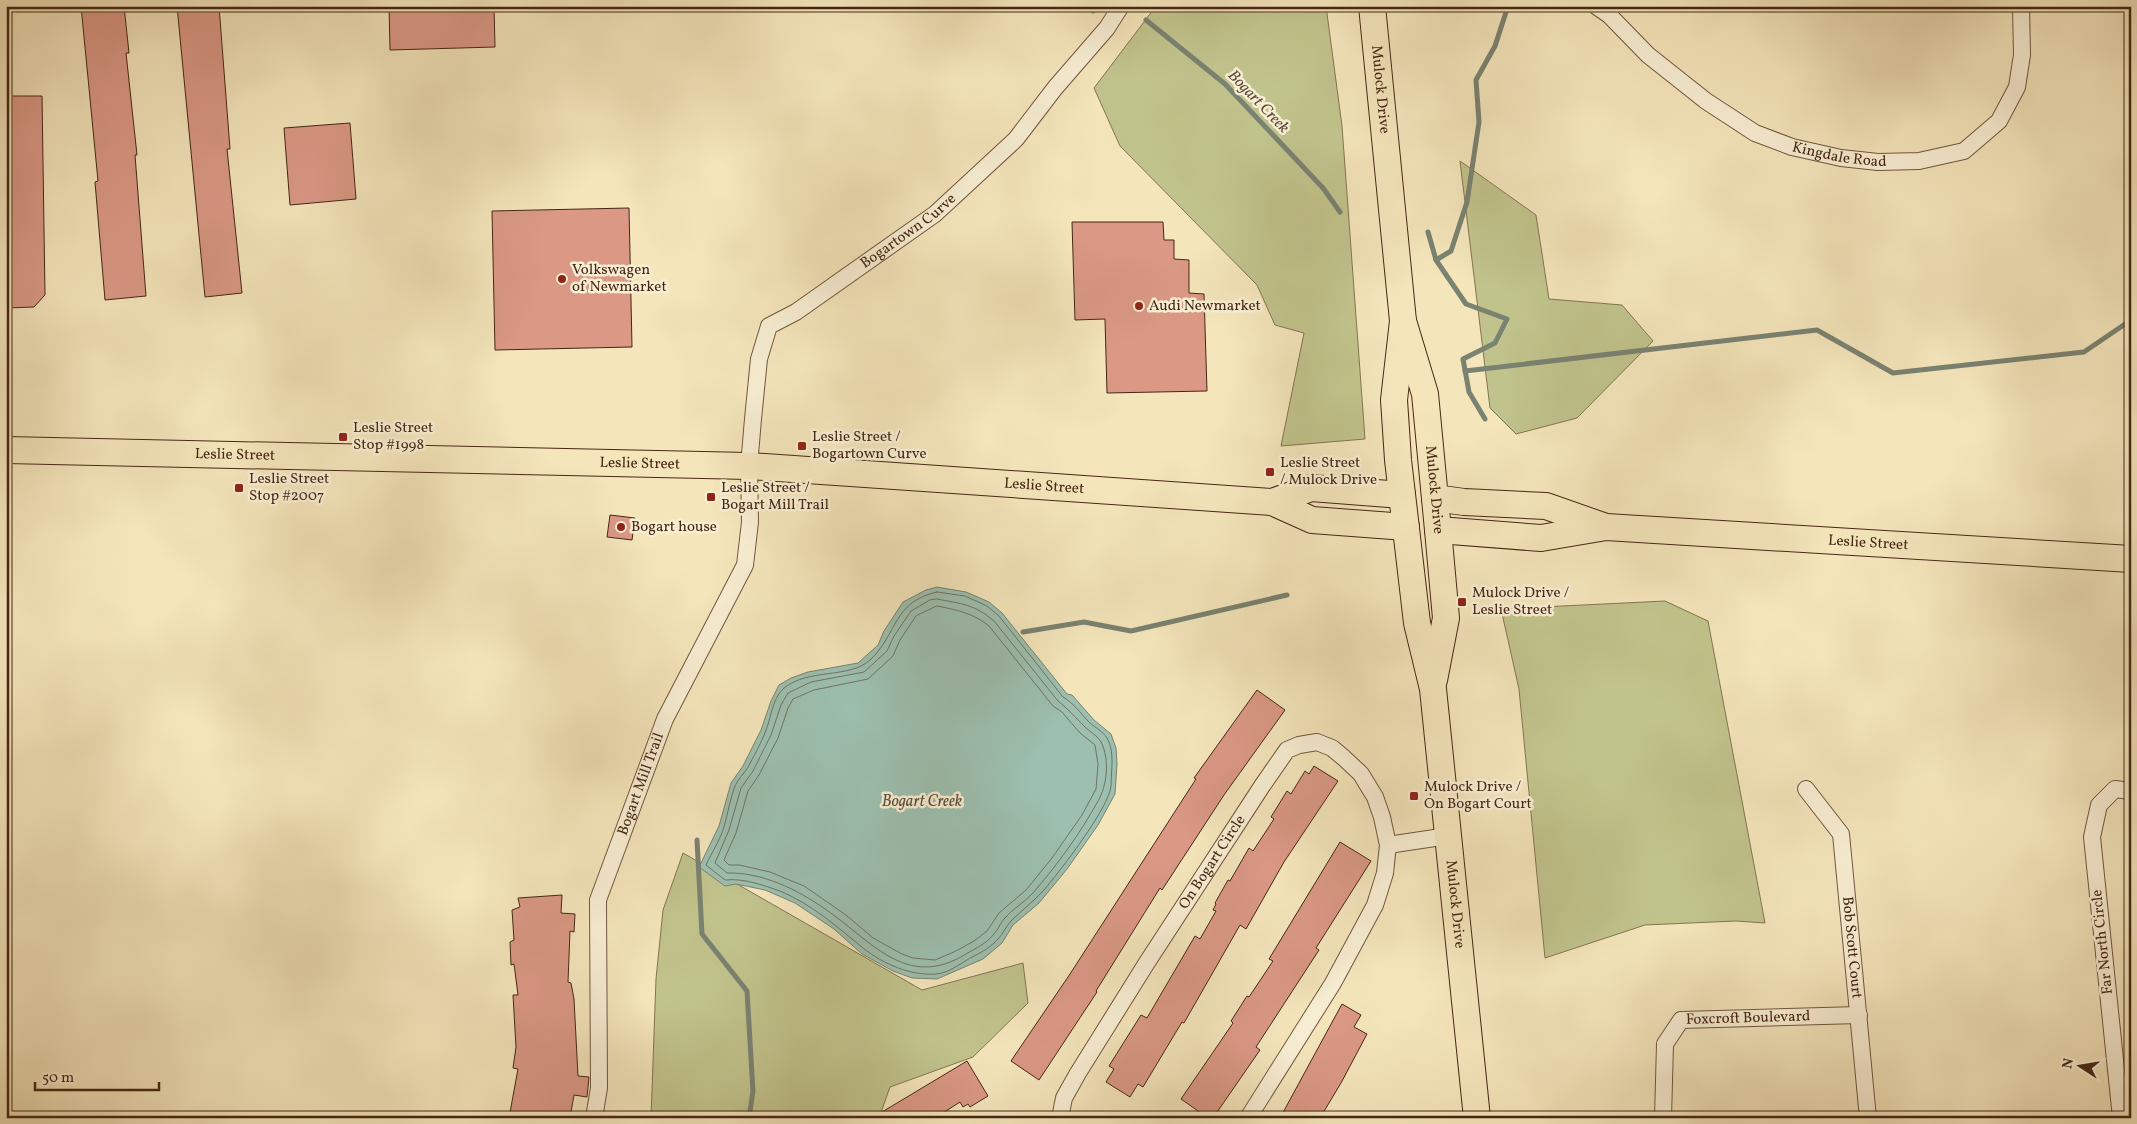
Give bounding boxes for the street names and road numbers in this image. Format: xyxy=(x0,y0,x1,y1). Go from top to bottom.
street label: Mulock Drive xyxy=(1365,44,1395,135)
street label: Kingdale Road xyxy=(1790,137,1887,172)
street label: Bogartown Curve xyxy=(856,189,961,274)
street label: Leslie Street xyxy=(194,444,275,466)
street label: Mulock Drive xyxy=(1419,445,1449,535)
street label: Leslie Street xyxy=(599,452,680,475)
street label: Leslie Street xyxy=(1003,473,1085,500)
street label: Leslie Street xyxy=(1827,530,1909,556)
street label: Bogart Mill Trail xyxy=(612,730,670,838)
street label: On Bogart Circle xyxy=(1174,811,1251,913)
street label: Mulock Drive xyxy=(1440,859,1470,949)
street label: Far North Circle xyxy=(2087,888,2119,996)
street label: Bob Scott Court xyxy=(1836,895,1867,1000)
street label: Foxcroft Boulevard xyxy=(1685,1006,1811,1030)

